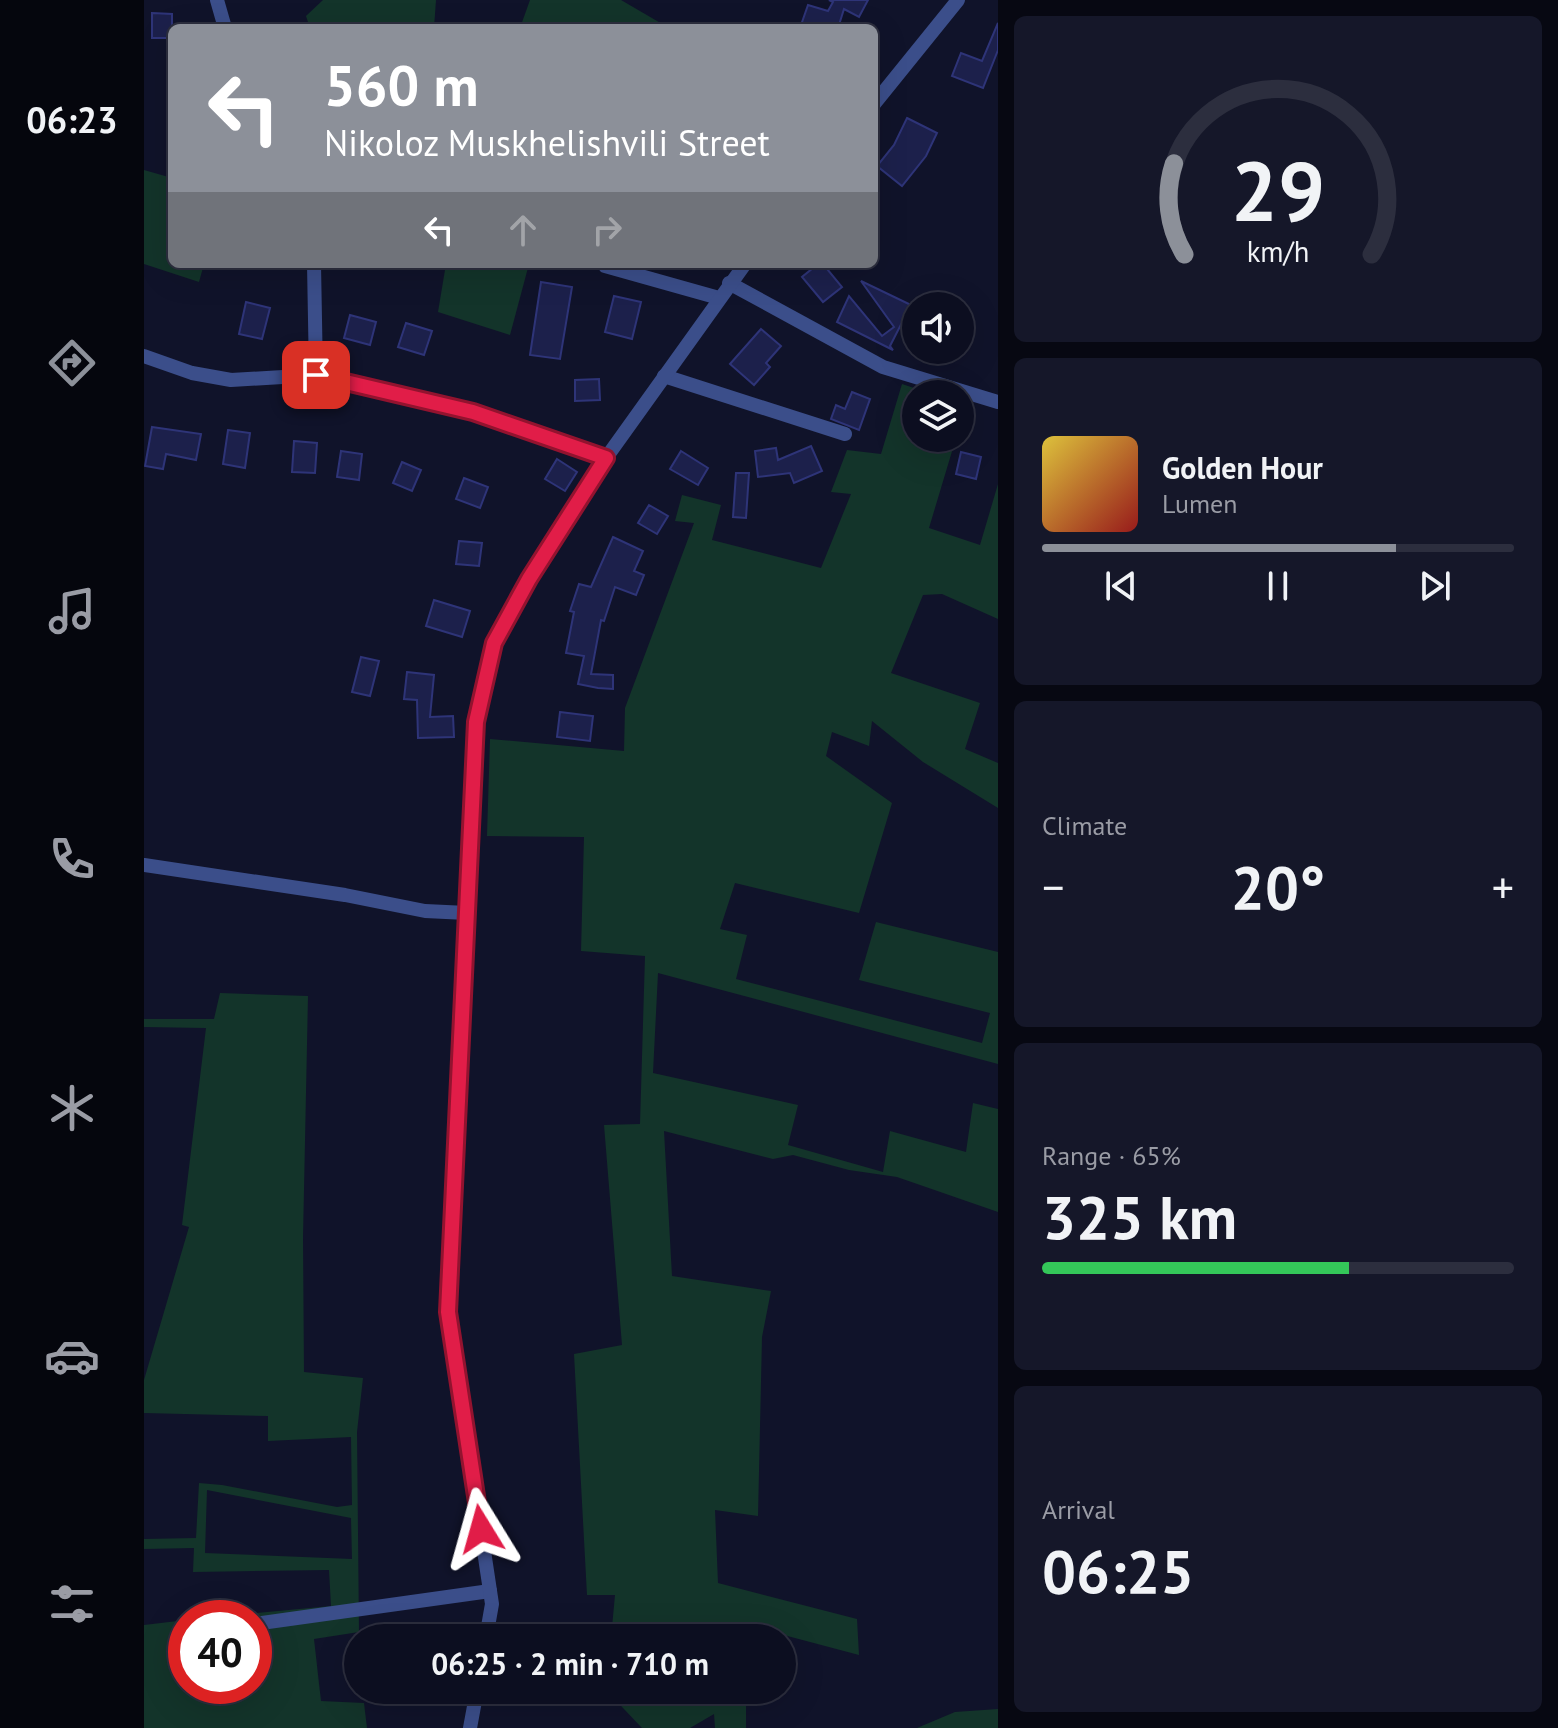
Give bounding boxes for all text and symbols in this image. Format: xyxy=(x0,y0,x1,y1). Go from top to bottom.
text: 560 m xyxy=(324,49,479,121)
icon: left xyxy=(192,56,296,160)
text: 06:23 xyxy=(26,96,118,143)
text: Nikoloz Muskhelishvili Street xyxy=(324,119,770,166)
text: 29 xyxy=(1231,136,1325,244)
icon: left xyxy=(417,208,461,252)
icon: ahead xyxy=(501,208,545,252)
icon: right xyxy=(585,208,629,252)
text: km/h xyxy=(1247,233,1309,270)
map controls xyxy=(902,292,974,452)
button: sound xyxy=(902,292,974,364)
icon: directions xyxy=(44,335,100,391)
pin xyxy=(282,341,350,409)
icon: arrive xyxy=(294,353,338,397)
button: layers xyxy=(902,380,974,452)
text: Golden Hour xyxy=(1162,448,1323,487)
text: Lumen xyxy=(1162,487,1237,520)
icon: previous xyxy=(1099,564,1143,608)
icon: pause xyxy=(1256,564,1300,608)
icon: next xyxy=(1413,564,1457,608)
icon: music xyxy=(44,583,100,639)
text: Climate xyxy=(1042,809,1127,842)
icon: phone xyxy=(44,831,100,887)
text: 20° xyxy=(1231,848,1325,926)
text: − xyxy=(1042,858,1064,915)
text: + xyxy=(1492,858,1514,915)
icon: climate xyxy=(44,1080,100,1136)
text: Range · 65% xyxy=(1042,1139,1181,1172)
text: 325 km xyxy=(1042,1178,1237,1256)
icon: car xyxy=(44,1328,100,1384)
position arrow xyxy=(439,1487,523,1571)
text: Arrival xyxy=(1042,1493,1115,1526)
text: 06:25 xyxy=(1042,1532,1194,1610)
icon: filters xyxy=(44,1576,100,1632)
speed limit sign: 40 xyxy=(168,1600,272,1704)
text: 06:25 · 2 min · 710 m xyxy=(431,1644,709,1683)

